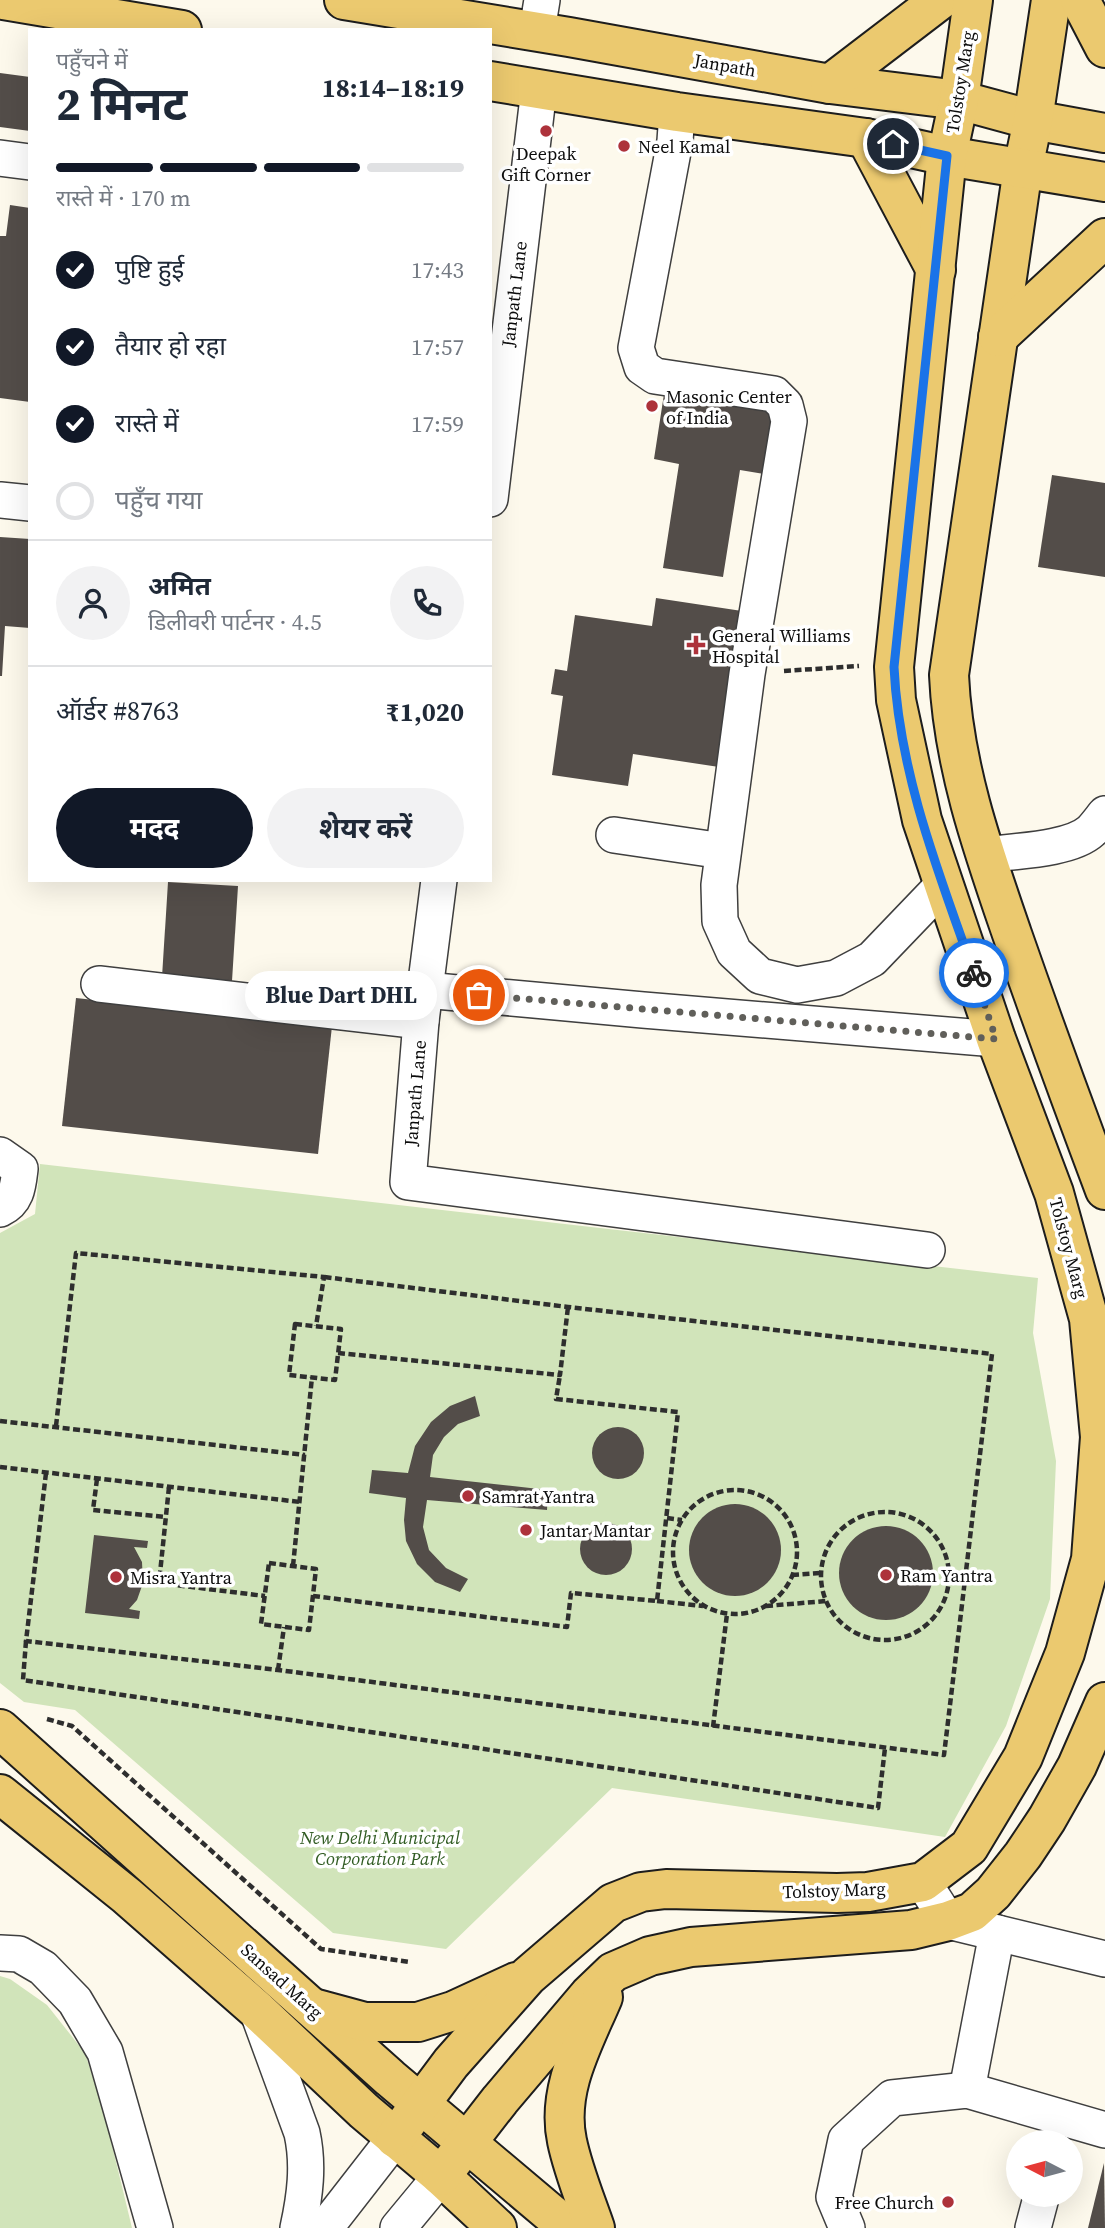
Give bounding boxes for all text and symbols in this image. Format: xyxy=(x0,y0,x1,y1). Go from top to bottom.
street label: Tolstoy Marg xyxy=(940,29,980,135)
text: पहुँचने में xyxy=(56,45,128,77)
street label: Janpath xyxy=(691,47,758,83)
text: 18:14–18:19 xyxy=(322,70,464,106)
text: 2 मिनट xyxy=(56,72,187,135)
pin xyxy=(863,114,923,174)
marker: Deepak Gift Corner xyxy=(538,123,554,139)
icon: home xyxy=(874,125,912,163)
place label: Neel Kamal xyxy=(638,134,730,159)
marker: Neel Kamal xyxy=(616,138,632,154)
place label: Deepak Gift Corner xyxy=(501,141,591,187)
text: रास्ते में · 170 m xyxy=(56,182,191,214)
street label: Janpath Lane xyxy=(495,240,533,349)
icon: check xyxy=(56,251,94,289)
text: पुष्टि हुई xyxy=(115,251,184,287)
text: 17:43 xyxy=(411,254,464,286)
icon: check xyxy=(56,328,94,366)
text: तैयार हो रहा xyxy=(115,328,226,364)
text: 17:57 xyxy=(411,331,464,363)
place label: Masonic Center of India xyxy=(666,384,792,430)
marker: Masonic Center of India xyxy=(644,398,660,414)
icon: check xyxy=(56,405,94,443)
text: रास्ते में xyxy=(115,405,179,441)
text: 17:59 xyxy=(411,408,464,440)
text: पहुँच गया xyxy=(115,482,203,518)
button: person xyxy=(56,566,130,640)
button: phone xyxy=(390,566,464,640)
text: अमित xyxy=(148,568,211,604)
text: डिलीवरी पार्टनर · 4.5 xyxy=(148,606,322,638)
place label: General Williams Hospital xyxy=(712,623,851,669)
marker: General Williams Hospital xyxy=(686,635,706,655)
text: ऑर्डर #8763 xyxy=(56,693,179,729)
text: ₹1,020 xyxy=(386,694,464,730)
button: मदद xyxy=(56,788,253,868)
button: शेयर करें xyxy=(267,788,464,868)
courier xyxy=(939,938,1009,1008)
icon: bike xyxy=(955,954,993,992)
pin xyxy=(449,965,509,1025)
callout: Blue Dart DHL xyxy=(244,970,437,1020)
icon: bag xyxy=(460,976,498,1014)
text: Blue Dart DHL xyxy=(265,979,417,1011)
street label: Janpath Lane xyxy=(398,1039,432,1148)
street label: Tolstoy Marg xyxy=(1044,1195,1094,1301)
place label: Samrat Yantra xyxy=(482,1484,596,1509)
marker: Samrat Yantra xyxy=(460,1488,476,1504)
place label: Jantar Mantar xyxy=(539,1518,652,1543)
marker: Jantar Mantar xyxy=(518,1522,534,1538)
place label: Ram Yantra xyxy=(900,1563,994,1588)
place label: Misra Yantra xyxy=(130,1565,233,1590)
marker: Ram Yantra xyxy=(878,1567,894,1583)
marker: Misra Yantra xyxy=(108,1569,124,1585)
park label: New Delhi Municipal Corporation Park xyxy=(299,1825,460,1871)
street label: Tolstoy Marg xyxy=(782,1876,886,1904)
street label: Sansad Marg xyxy=(236,1937,328,2025)
north arrow xyxy=(1006,2130,1083,2207)
map controls xyxy=(1006,2130,1083,2207)
place label: Free Church xyxy=(835,2190,934,2215)
marker: Free Church xyxy=(940,2194,956,2210)

